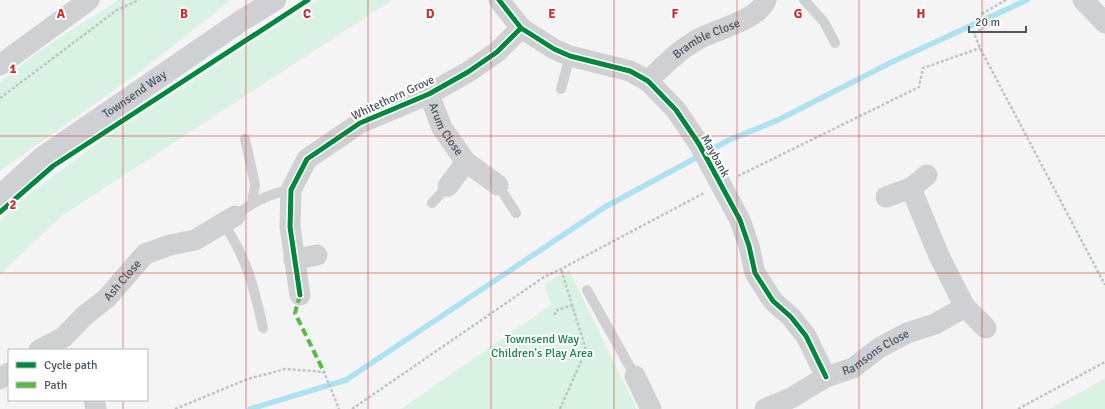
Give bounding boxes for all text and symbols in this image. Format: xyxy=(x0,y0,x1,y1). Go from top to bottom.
text: A xyxy=(57,6,66,22)
text: B xyxy=(180,6,188,22)
text: C xyxy=(303,6,311,22)
text: D xyxy=(426,6,435,22)
text: E xyxy=(548,6,556,22)
text: F xyxy=(672,6,679,22)
text: G xyxy=(794,6,802,22)
text: H xyxy=(917,6,925,22)
scale bar xyxy=(969,8,1026,34)
street label: Bramble Close xyxy=(669,15,742,62)
text: 20 m xyxy=(975,15,1000,30)
text: 1 xyxy=(9,61,17,77)
street label: Townsend Way xyxy=(100,67,170,121)
street label: Whitethorn Grove xyxy=(349,72,437,124)
street label: Arum Close xyxy=(425,100,467,158)
street label: Maybank xyxy=(697,132,733,180)
text: 2 xyxy=(9,197,17,213)
street label: Ash Close xyxy=(100,256,144,304)
street label: Ramsons Close xyxy=(840,326,912,379)
park label: Townsend Way Children's Play Area xyxy=(491,332,593,361)
legend xyxy=(8,349,148,401)
text: Cycle path xyxy=(44,358,97,373)
text: Path xyxy=(44,378,67,393)

